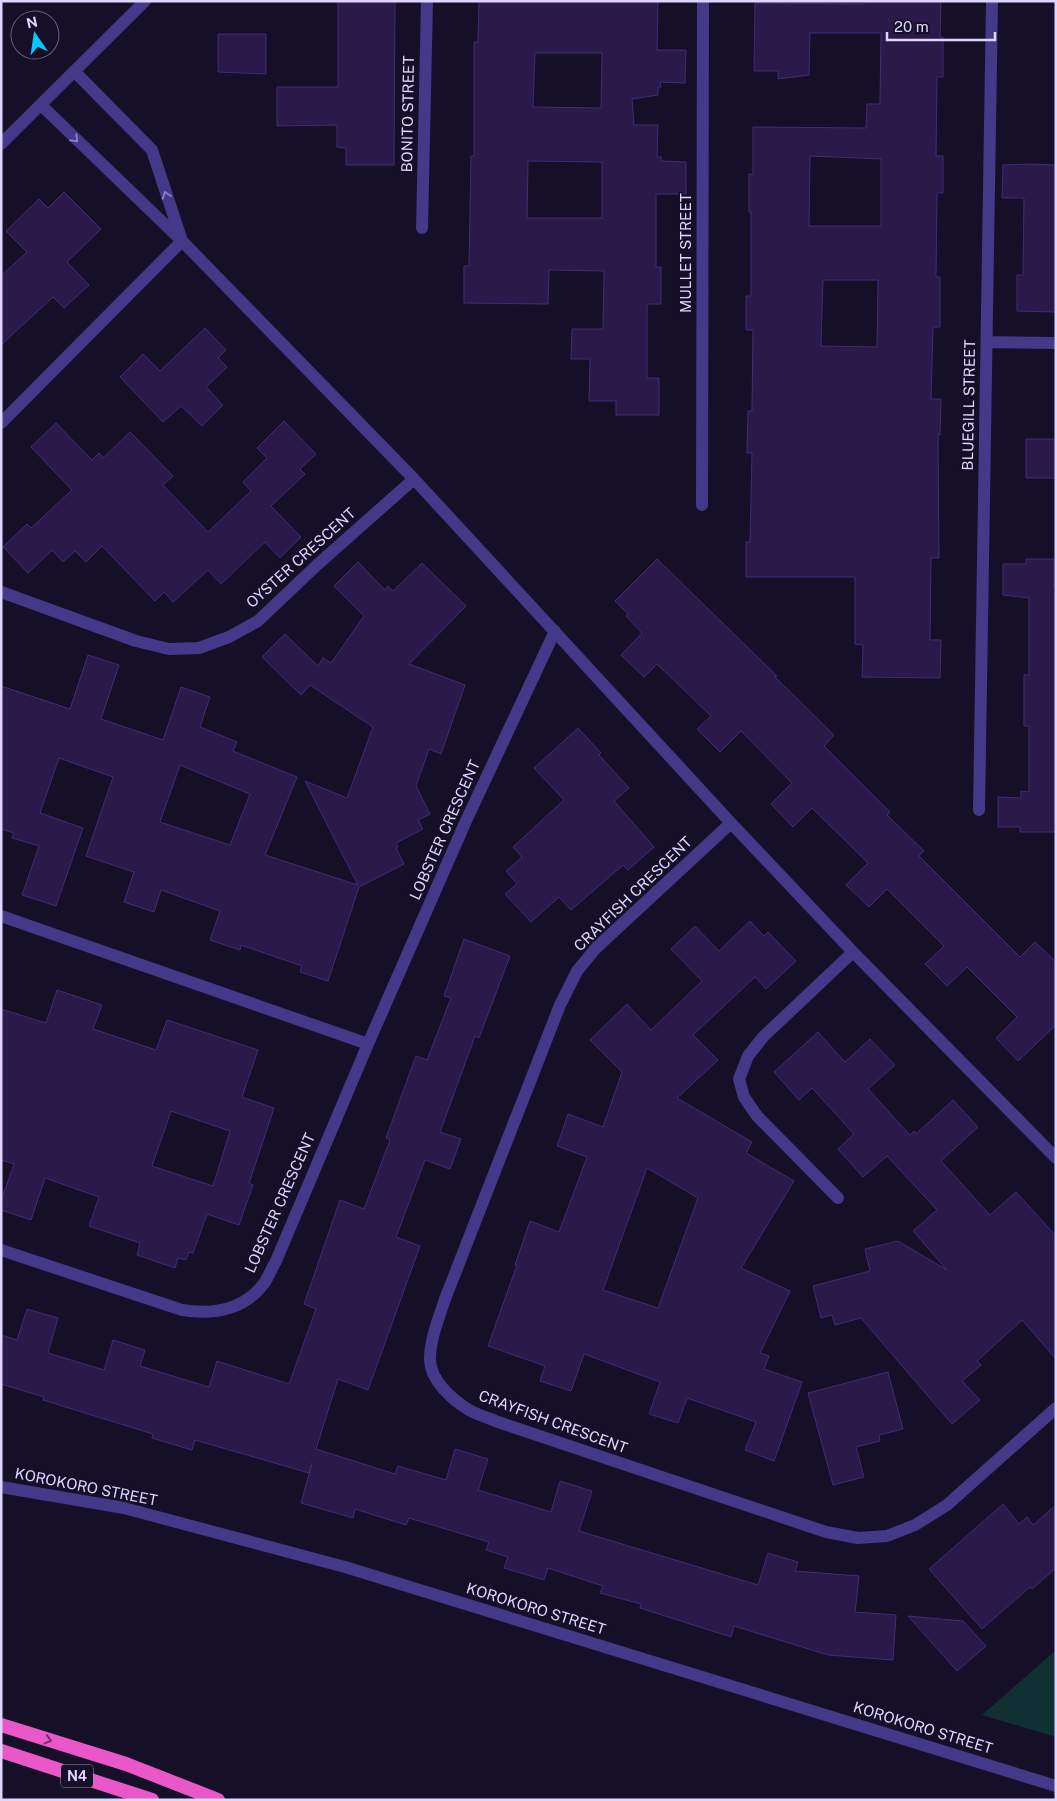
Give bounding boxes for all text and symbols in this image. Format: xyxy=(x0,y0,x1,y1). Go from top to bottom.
north arrow xyxy=(10,10,60,60)
scale bar xyxy=(887,10,994,42)
text: N xyxy=(25,13,39,31)
text: 20 m xyxy=(894,18,929,35)
street label: BONITO STREET xyxy=(398,55,417,173)
one-way arrow xyxy=(69,133,78,142)
one-way arrow xyxy=(162,191,172,199)
street label: MULLET STREET xyxy=(677,193,694,313)
street label: BLUEGILL STREET xyxy=(959,339,978,471)
street label: OYSTER CRESCENT xyxy=(243,504,359,611)
street label: LOBSTER CRESCENT xyxy=(406,757,483,902)
street label: CRAYFISH CRESCENT xyxy=(570,833,695,954)
street label: LOBSTER CRESCENT xyxy=(241,1130,318,1275)
street label: CRAYFISH CRESCENT xyxy=(476,1387,630,1456)
street label: KOROKORO STREET xyxy=(13,1464,159,1509)
street label: KOROKORO STREET xyxy=(464,1579,608,1638)
street label: KOROKORO STREET xyxy=(851,1698,995,1757)
one-way arrow xyxy=(43,1734,51,1744)
road number: N4 xyxy=(61,1764,93,1788)

